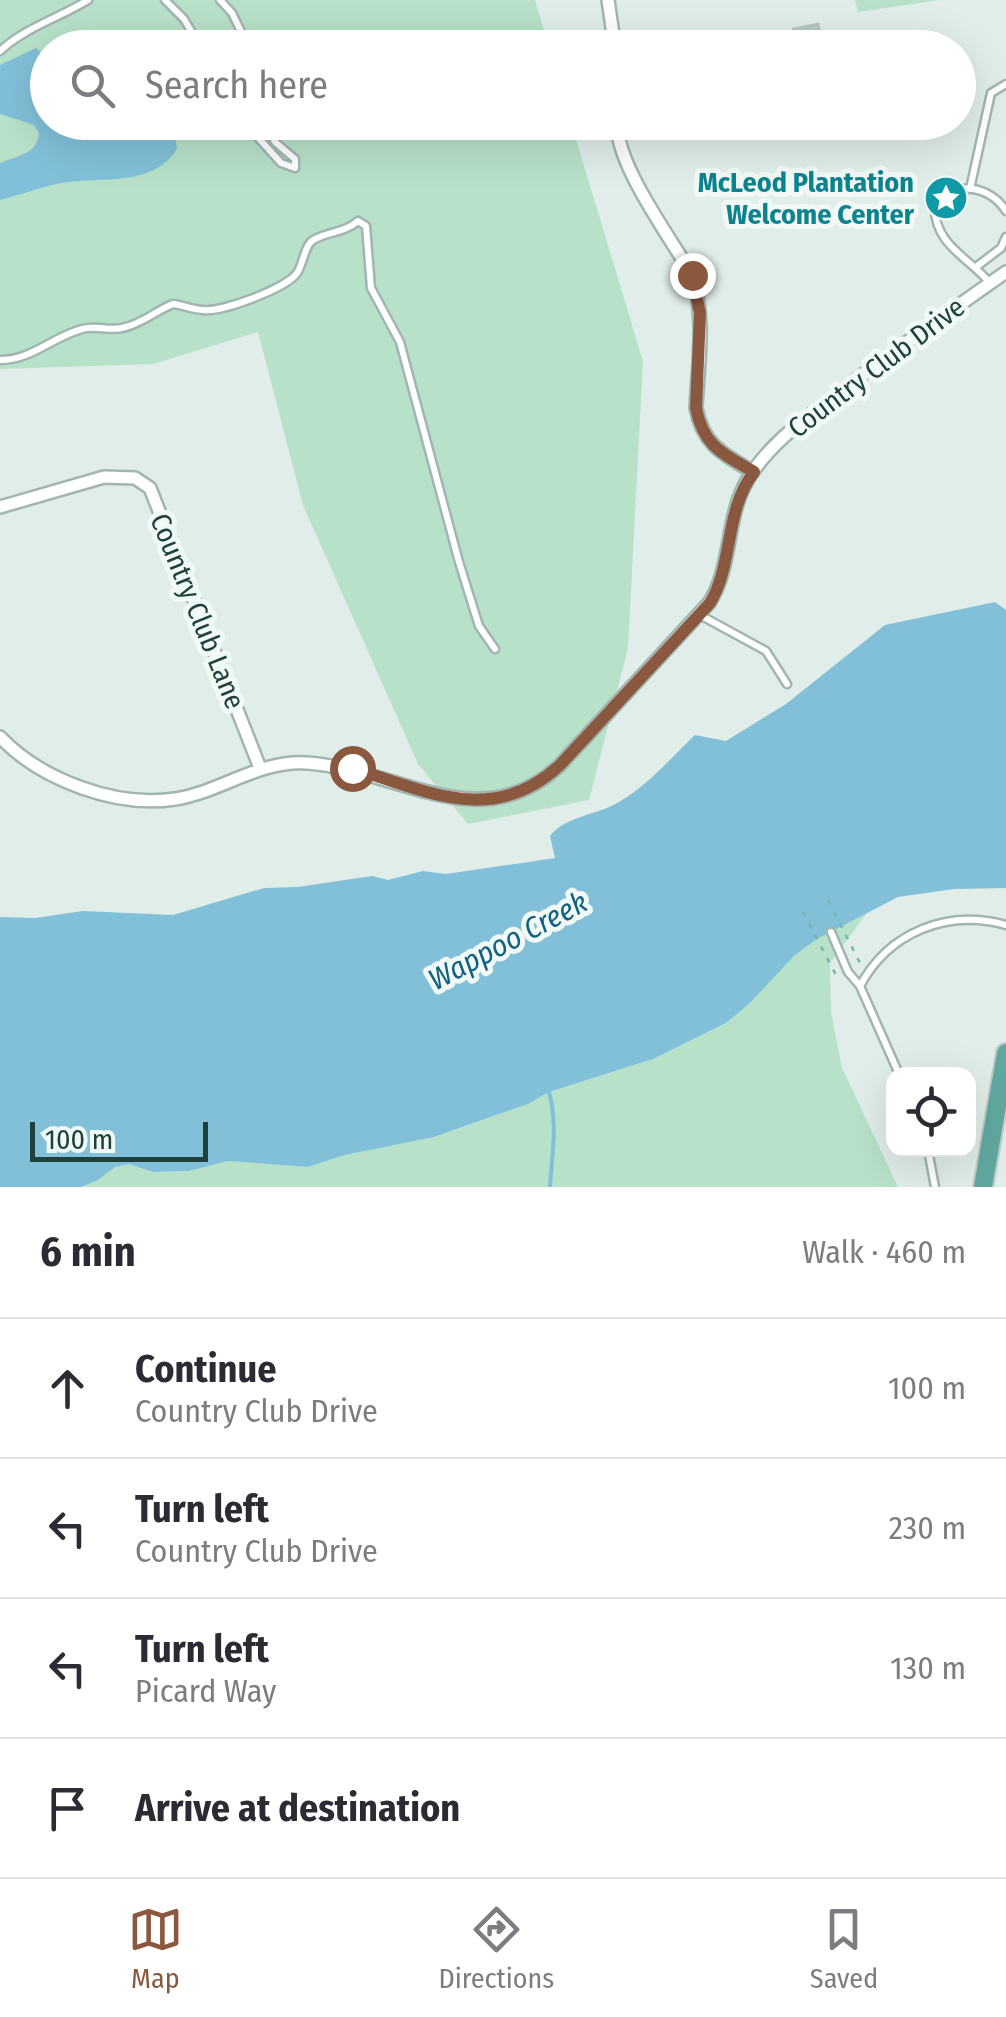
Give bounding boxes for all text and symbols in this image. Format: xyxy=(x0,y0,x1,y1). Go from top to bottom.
search box xyxy=(30,30,976,140)
icon: search xyxy=(65,58,120,113)
text: Search here xyxy=(145,62,328,108)
place label: McLeod Plantation Welcome Center xyxy=(698,166,915,231)
place icon: McLeod Plantation Welcome Center xyxy=(923,175,969,221)
route end xyxy=(670,253,716,299)
street label: Country Club Drive xyxy=(782,290,971,445)
street label: Country Club Lane xyxy=(143,509,252,714)
route start xyxy=(330,746,376,792)
water label: Wappoo Creek xyxy=(422,884,594,998)
map controls xyxy=(886,1067,976,1157)
button: locate xyxy=(886,1067,976,1157)
scale bar xyxy=(30,1117,208,1162)
text: 100 m xyxy=(45,1123,113,1156)
text: 6 min xyxy=(40,1227,136,1277)
text: Walk · 460 m xyxy=(802,1233,966,1271)
text: Continue xyxy=(135,1346,276,1392)
icon: ahead xyxy=(40,1361,95,1416)
text: 100 m xyxy=(888,1369,966,1407)
text: Country Club Drive xyxy=(135,1392,378,1430)
text: Turn left xyxy=(135,1486,269,1532)
icon: left xyxy=(40,1501,95,1556)
text: 230 m xyxy=(889,1509,966,1547)
text: Country Club Drive xyxy=(135,1532,378,1570)
text: Turn left xyxy=(135,1626,269,1672)
icon: left xyxy=(40,1641,95,1696)
text: 130 m xyxy=(890,1649,966,1687)
text: Picard Way xyxy=(135,1672,276,1710)
icon: arrive xyxy=(40,1781,95,1836)
text: Arrive at destination xyxy=(135,1785,460,1831)
tab: Map xyxy=(128,1902,183,1995)
tab: Directions xyxy=(438,1902,554,1995)
tab: Saved xyxy=(810,1902,878,1995)

